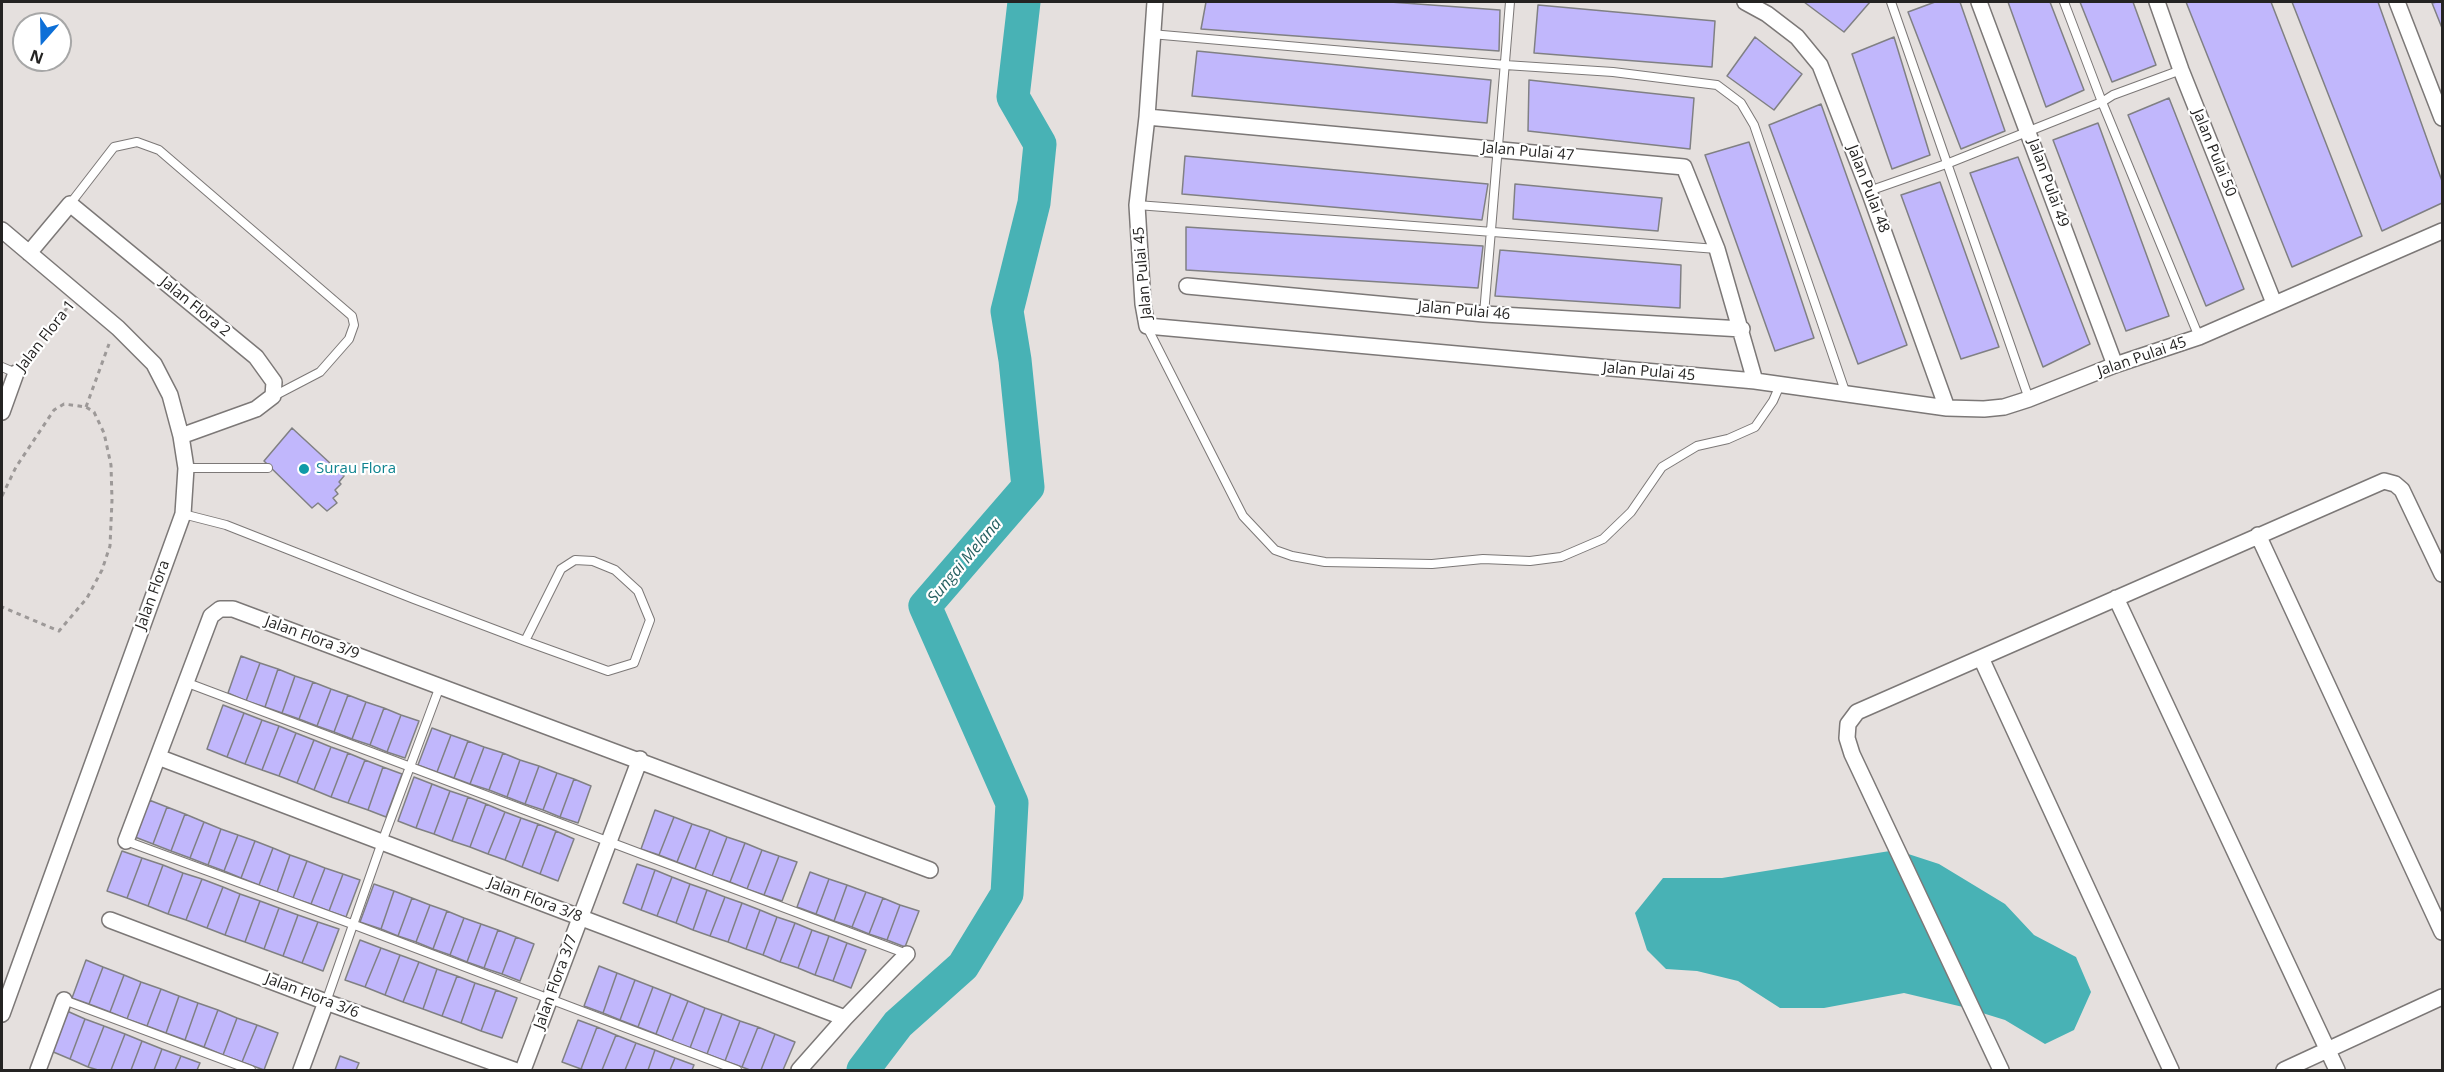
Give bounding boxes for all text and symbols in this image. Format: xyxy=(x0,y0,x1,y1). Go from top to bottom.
north arrow xyxy=(12,12,72,72)
text: N xyxy=(27,44,46,70)
street label: Jalan Pulai 50 xyxy=(2188,107,2240,199)
street label: Jalan Pulai 49 xyxy=(2024,136,2072,230)
street label: Jalan Pulai 47 xyxy=(1481,139,1575,165)
street label: Jalan Pulai 48 xyxy=(1843,142,1893,236)
street label: Jalan Pulai 45 xyxy=(1130,226,1156,320)
street label: Jalan Flora 2 xyxy=(156,273,234,341)
street label: Jalan Flora 1 xyxy=(13,297,79,375)
street label: Jalan Pulai 46 xyxy=(1417,298,1511,324)
street label: Jalan Pulai 45 xyxy=(2095,333,2189,381)
street label: Jalan Pulai 45 xyxy=(1602,359,1696,385)
place label: Surau Flora xyxy=(316,460,396,478)
marker: Surau Flora xyxy=(297,462,311,476)
water label: Sungai Melana xyxy=(924,515,1006,607)
street label: Jalan Flora xyxy=(132,558,174,632)
street label: Jalan Flora 3/9 xyxy=(262,613,362,663)
street label: Jalan Flora 3/8 xyxy=(485,874,585,926)
street label: Jalan Flora 3/7 xyxy=(531,932,581,1032)
street label: Jalan Flora 3/6 xyxy=(262,970,362,1022)

